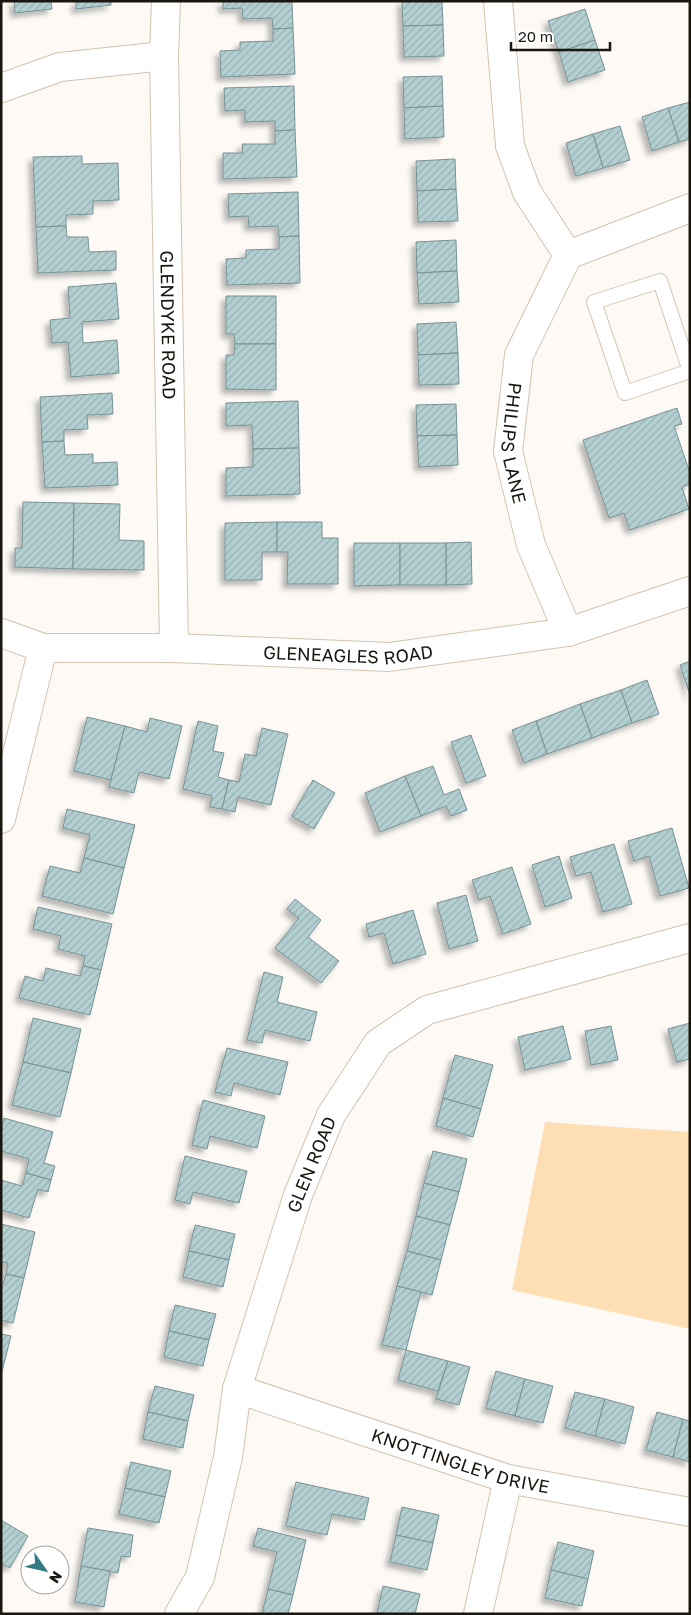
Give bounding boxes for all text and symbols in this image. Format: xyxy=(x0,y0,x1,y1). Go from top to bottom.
scale bar xyxy=(511,20,610,52)
text: 20 m xyxy=(518,27,553,45)
street label: GLENDYKE ROAD xyxy=(156,250,181,400)
street label: PHILIPS LANE xyxy=(497,381,531,506)
street label: GLENEAGLES ROAD xyxy=(263,640,434,669)
street label: GLEN ROAD xyxy=(282,1113,340,1215)
street label: KNOTTINGLEY DRIVE xyxy=(369,1423,551,1497)
north arrow xyxy=(20,1545,70,1595)
text: N xyxy=(46,1568,66,1587)

